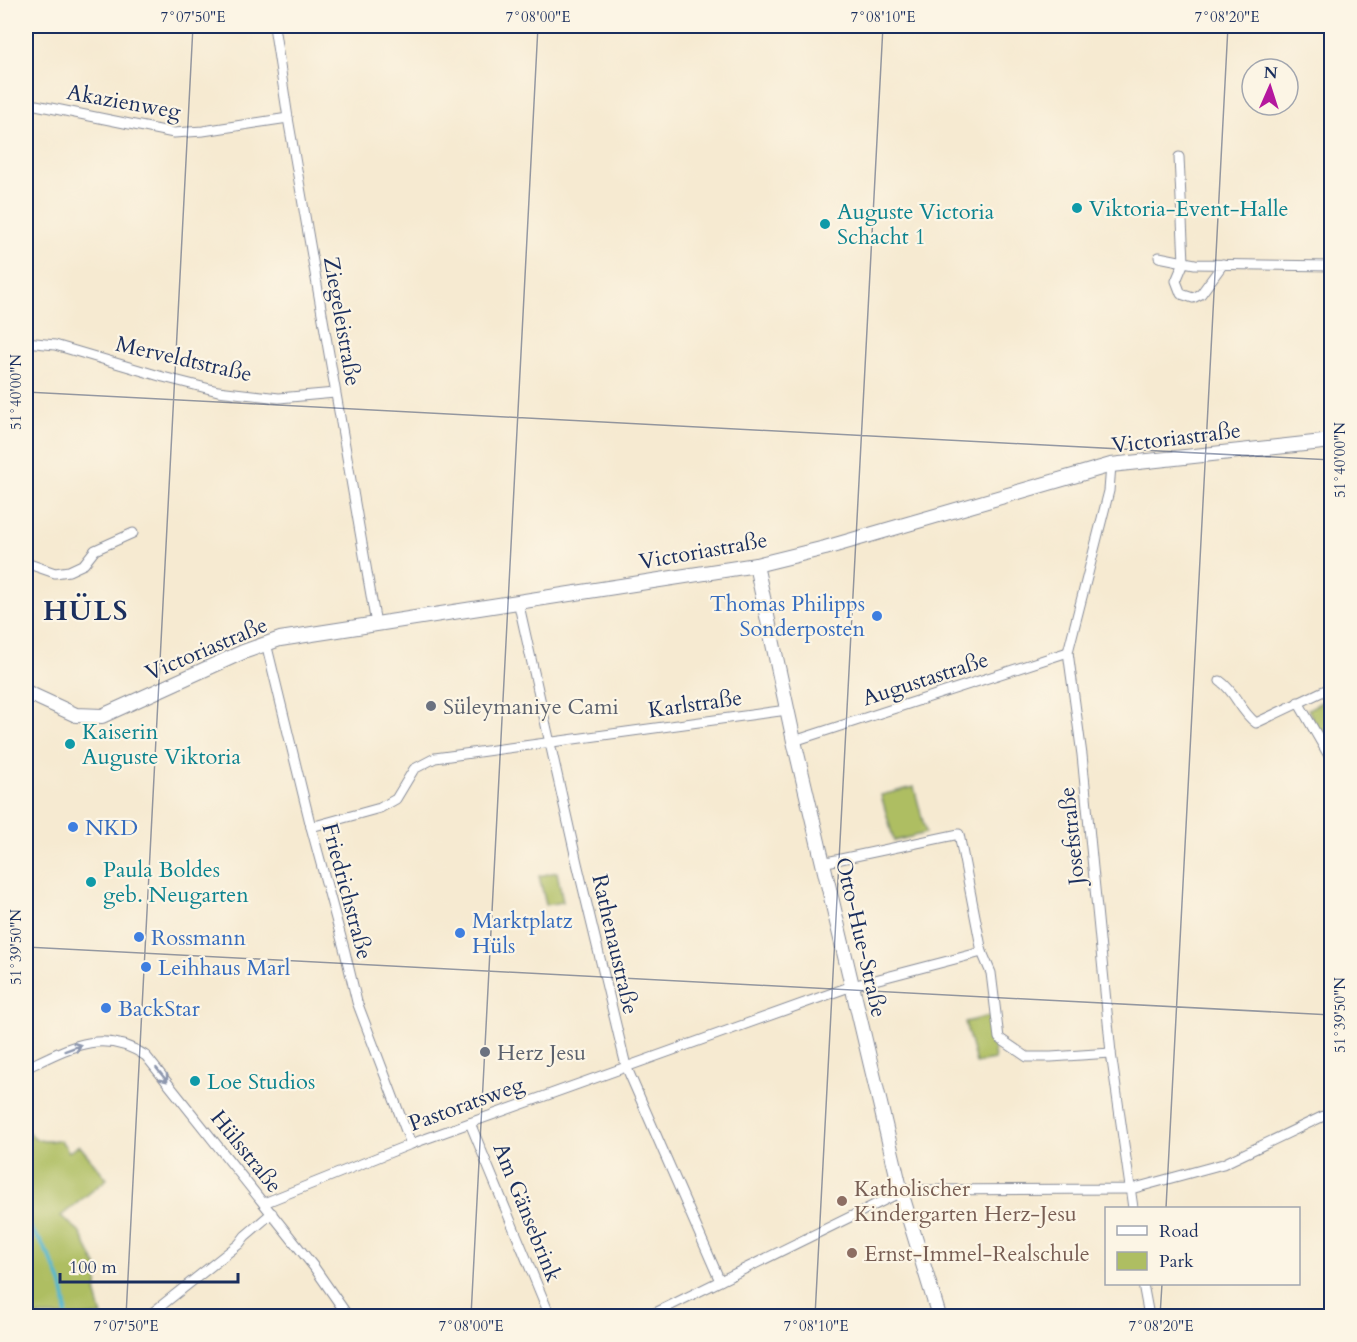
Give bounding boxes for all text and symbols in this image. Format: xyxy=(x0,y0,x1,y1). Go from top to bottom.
text: 7°07'50"E xyxy=(161,7,225,27)
text: 7°08'00"E xyxy=(506,7,570,27)
text: 7°08'10"E xyxy=(851,7,915,27)
text: 7°08'20"E xyxy=(1195,7,1259,27)
north arrow xyxy=(1240,57,1300,117)
text: N xyxy=(1263,62,1278,84)
street label: Akazienweg xyxy=(64,77,184,127)
place label: Viktoria-Event-Halle xyxy=(1089,194,1289,224)
place label: Auguste Victoria Schacht 1 xyxy=(837,197,995,252)
marker: Viktoria-Event-Halle xyxy=(1070,201,1084,215)
marker: Auguste Victoria Schacht 1 xyxy=(818,217,832,231)
street label: Ziegeleistraße xyxy=(316,254,368,388)
street label: Merveldtstraße xyxy=(113,329,255,389)
text: 51°40'00"N xyxy=(6,354,26,430)
street label: Victoriastraße xyxy=(1110,415,1242,461)
text: 51°40'00"N xyxy=(1330,422,1350,498)
street label: Victoriastraße xyxy=(637,525,770,577)
place label: Thomas Philipps Sonderposten xyxy=(710,589,865,644)
district label: HÜLS xyxy=(43,592,129,630)
marker: Thomas Philipps Sonderposten xyxy=(870,609,884,623)
street label: Victoriastraße xyxy=(141,610,272,688)
street label: Augustastraße xyxy=(858,644,992,713)
street label: Karlstraße xyxy=(646,683,744,725)
place label: Süleymaniye Cami xyxy=(443,692,619,722)
marker: Süleymaniye Cami xyxy=(424,699,438,713)
place label: Kaiserin Auguste Viktoria xyxy=(82,717,242,772)
marker: Kaiserin Auguste Viktoria xyxy=(63,737,77,751)
street label: Josefstraße xyxy=(1052,785,1092,889)
place label: NKD xyxy=(85,813,138,843)
marker: NKD xyxy=(66,820,80,834)
street label: Friedrichstraße xyxy=(314,820,380,963)
street label: Otto-Hue-Straße xyxy=(828,854,894,1020)
place label: Paula Boldes geb. Neugarten xyxy=(103,855,249,910)
street label: Rathenaustraße xyxy=(584,871,646,1017)
marker: Paula Boldes geb. Neugarten xyxy=(84,875,98,889)
place label: Marktplatz Hüls xyxy=(472,906,573,961)
text: 51°39'50"N xyxy=(6,909,26,985)
place label: Rossmann xyxy=(151,923,246,953)
marker: Marktplatz Hüls xyxy=(453,926,467,940)
marker: Rossmann xyxy=(132,930,146,944)
place label: Leihhaus Marl xyxy=(158,953,291,983)
marker: Leihhaus Marl xyxy=(139,960,153,974)
text: 51°39'50"N xyxy=(1330,977,1350,1053)
place label: BackStar xyxy=(118,994,201,1024)
marker: BackStar xyxy=(99,1001,113,1015)
place label: Herz Jesu xyxy=(497,1038,586,1068)
one-way arrow xyxy=(63,1042,82,1053)
marker: Herz Jesu xyxy=(478,1045,492,1059)
one-way arrow xyxy=(155,1067,168,1083)
place label: Loe Studios xyxy=(207,1067,315,1097)
street label: Pastoratsweg xyxy=(405,1069,529,1139)
marker: Loe Studios xyxy=(188,1074,202,1088)
street label: Hülsstraße xyxy=(204,1104,289,1199)
street label: Am Gänsebrink xyxy=(486,1138,569,1287)
place label: Katholischer Kindergarten Herz-Jesu xyxy=(854,1174,1077,1229)
marker: Katholischer Kindergarten Herz-Jesu xyxy=(835,1194,849,1208)
legend xyxy=(1105,1207,1300,1285)
text: Road xyxy=(1159,1219,1199,1244)
place label: Ernst-Immel-Realschule xyxy=(864,1239,1090,1269)
scale bar xyxy=(60,1246,238,1284)
marker: Ernst-Immel-Realschule xyxy=(845,1246,859,1260)
text: Park xyxy=(1159,1249,1194,1274)
text: 100 m xyxy=(69,1255,117,1280)
text: 7°07'50"E xyxy=(94,1316,158,1336)
text: 7°08'00"E xyxy=(439,1316,503,1336)
text: 7°08'10"E xyxy=(784,1316,848,1336)
text: 7°08'20"E xyxy=(1129,1316,1193,1336)

